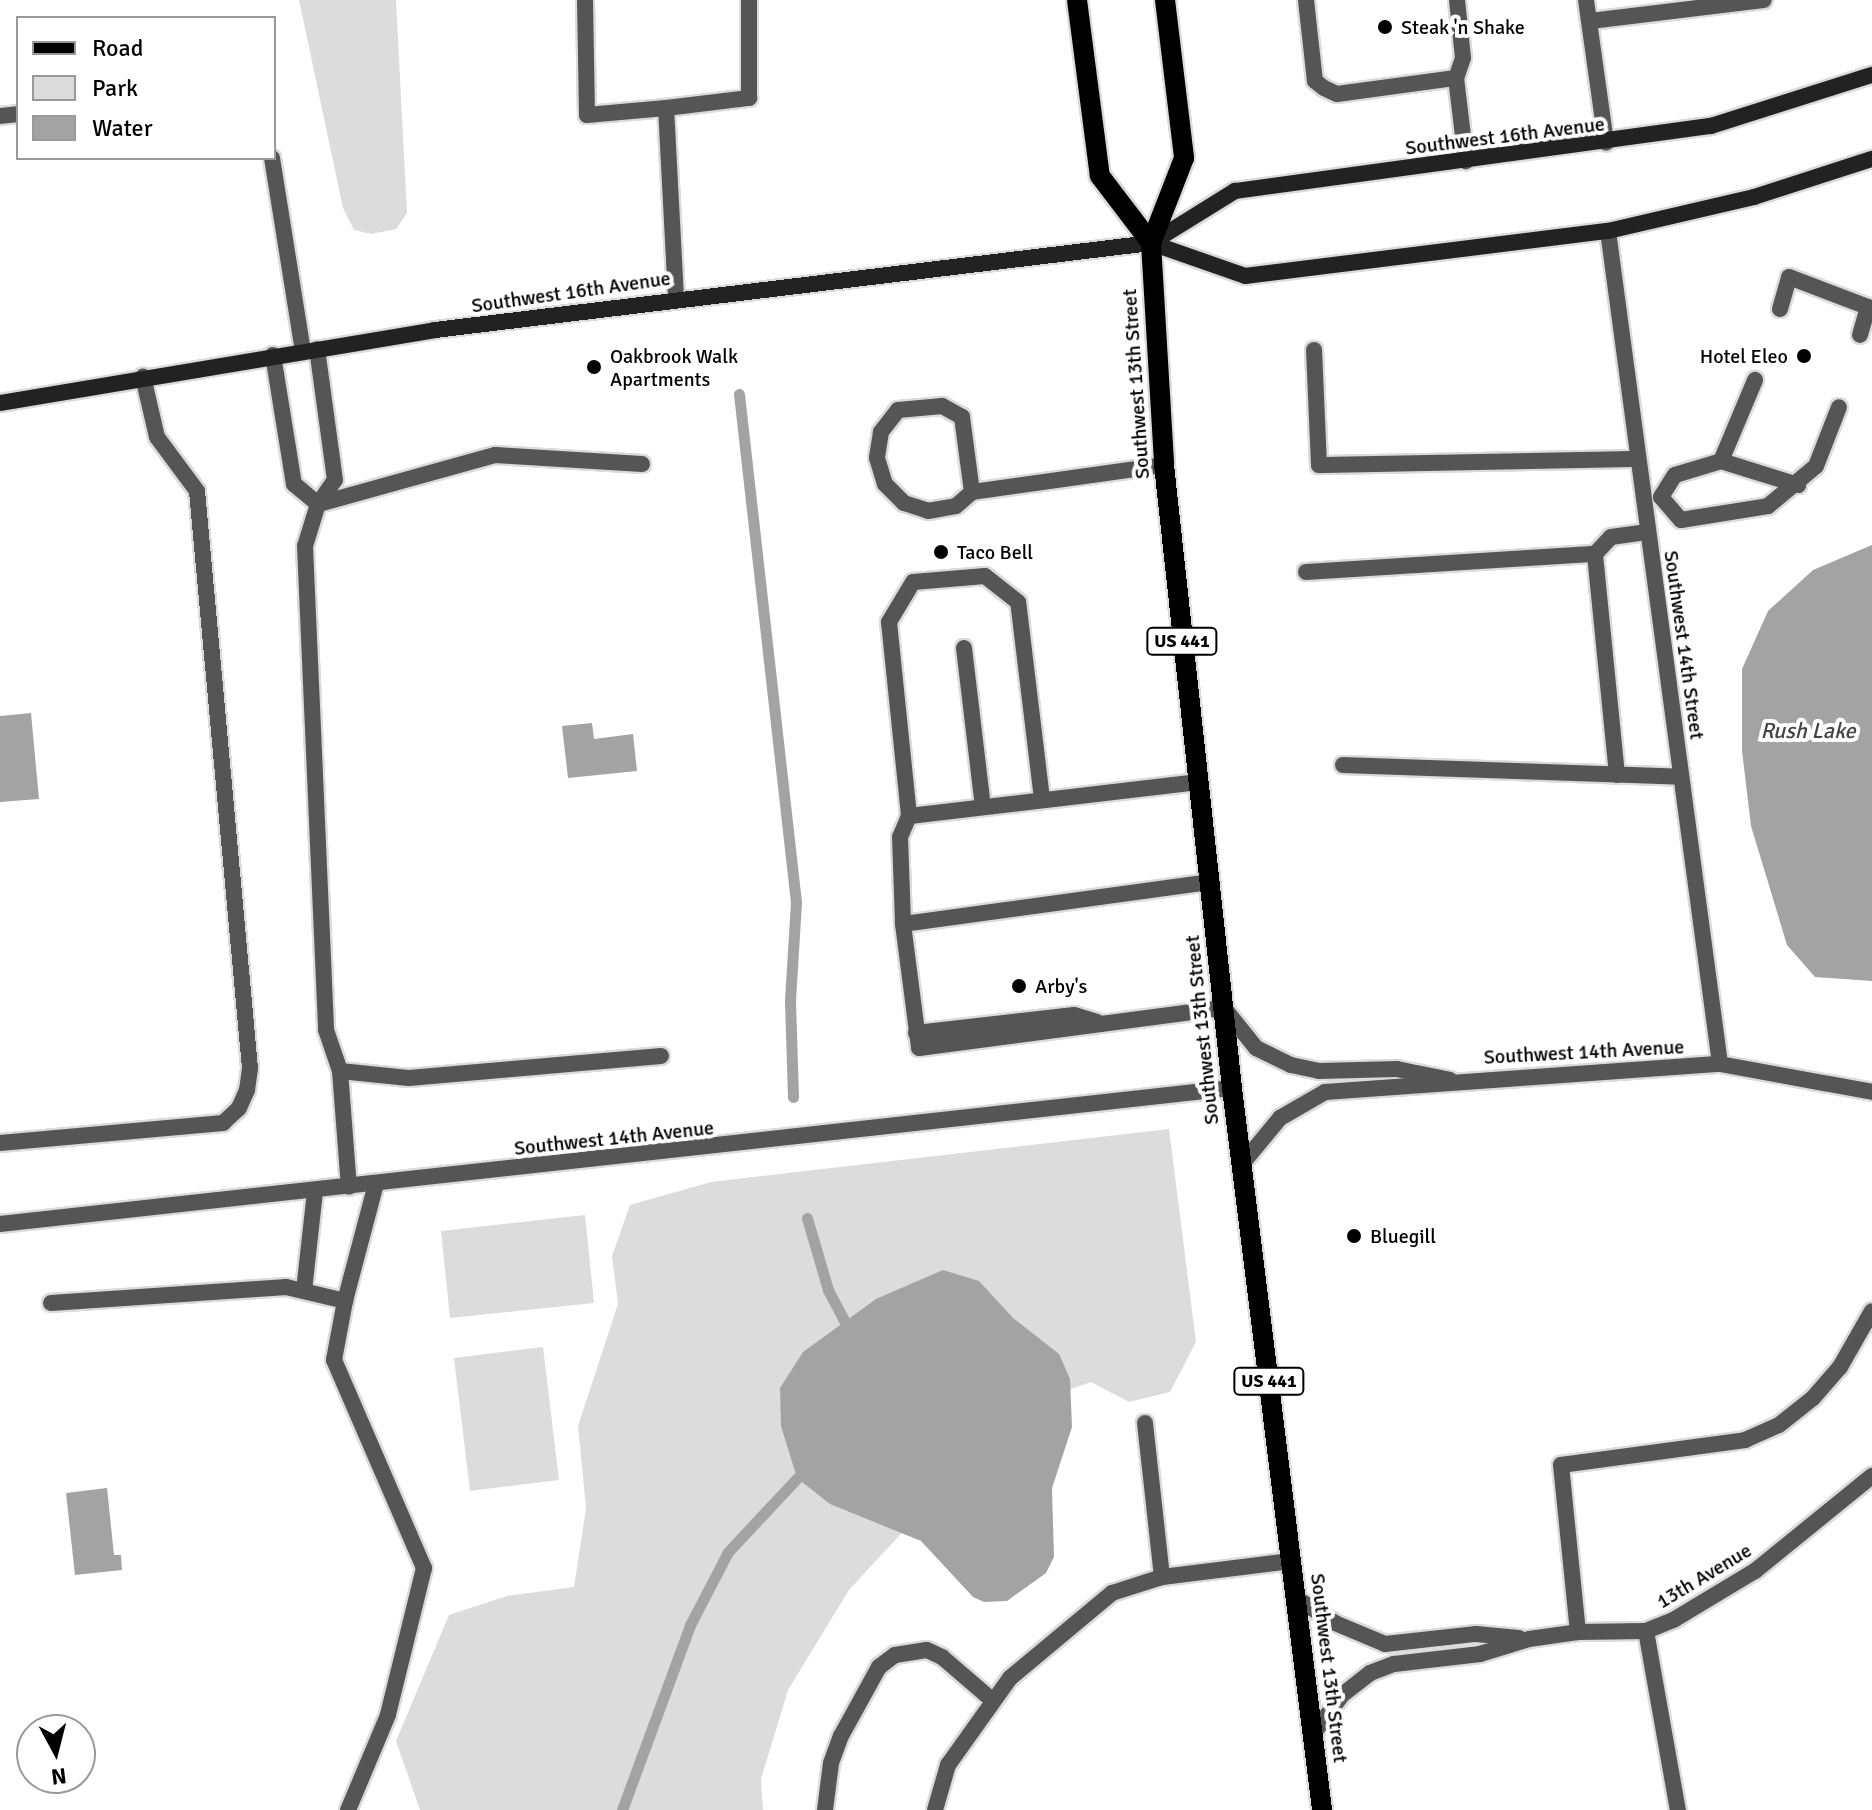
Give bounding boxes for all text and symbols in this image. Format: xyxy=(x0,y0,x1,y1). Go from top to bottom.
place label: Steak 'n Shake xyxy=(1401,15,1525,39)
legend xyxy=(16,16,276,160)
marker: Steak 'n Shake xyxy=(1376,18,1394,36)
text: Road xyxy=(92,33,143,63)
text: Park xyxy=(92,73,138,103)
street label: Southwest 16th Avenue xyxy=(1404,112,1606,160)
text: Water xyxy=(92,113,152,143)
street label: Southwest 16th Avenue xyxy=(470,266,672,318)
street label: Southwest 13th Street xyxy=(1117,288,1155,480)
place label: Oakbrook Walk Apartments xyxy=(610,344,738,391)
place label: Hotel Eleo xyxy=(1700,344,1788,368)
marker: Hotel Eleo xyxy=(1795,347,1813,365)
marker: Oakbrook Walk Apartments xyxy=(585,358,603,376)
place label: Taco Bell xyxy=(957,540,1033,564)
marker: Taco Bell xyxy=(932,543,950,561)
street label: Southwest 14th Street xyxy=(1659,549,1709,741)
road number: US 441 xyxy=(1146,627,1218,655)
water label: Rush Lake xyxy=(1760,718,1856,744)
street label: Southwest 13th Street xyxy=(1180,934,1224,1126)
place label: Arby's xyxy=(1035,974,1087,998)
marker: Arby's xyxy=(1010,977,1028,995)
street label: Southwest 14th Avenue xyxy=(1483,1035,1685,1069)
street label: Southwest 14th Avenue xyxy=(513,1116,715,1160)
place label: Bluegill xyxy=(1370,1224,1436,1248)
marker: Bluegill xyxy=(1345,1227,1363,1245)
road number: US 441 xyxy=(1233,1367,1305,1395)
street label: 13th Avenue xyxy=(1652,1538,1756,1614)
street label: Southwest 13th Street xyxy=(1305,1572,1353,1764)
north arrow xyxy=(16,1714,96,1794)
text: N xyxy=(49,1762,68,1791)

